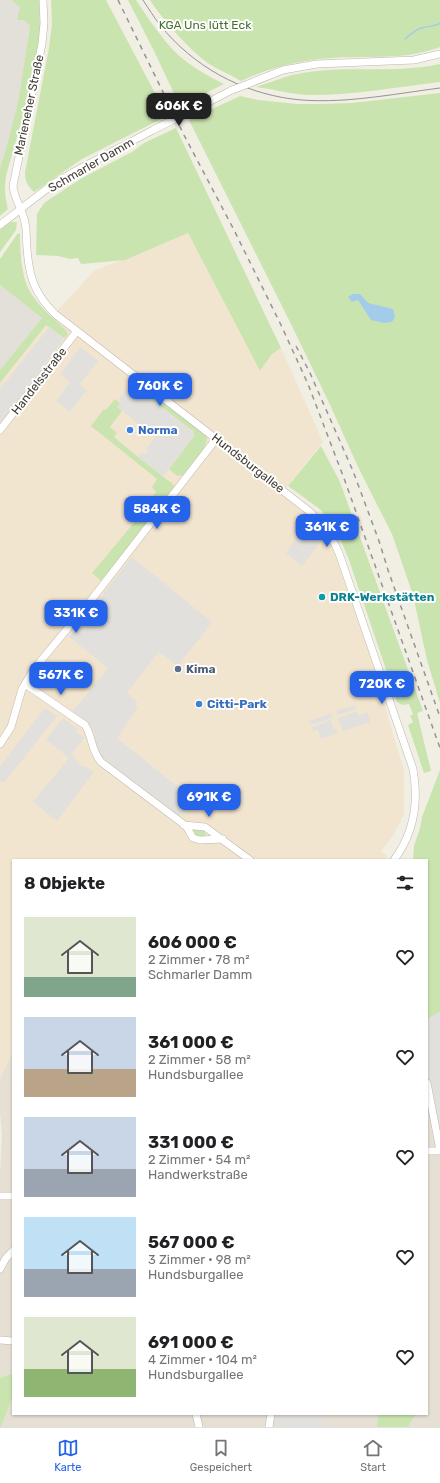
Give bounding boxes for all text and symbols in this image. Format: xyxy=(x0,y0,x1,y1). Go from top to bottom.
park label: KGA Uns lütt Eck xyxy=(159,18,252,32)
street label: Marieneher Straße xyxy=(11,53,47,157)
pin: 606K € xyxy=(146,93,212,127)
text: 606K € xyxy=(155,98,203,113)
street label: Schmarler Damm xyxy=(46,135,136,195)
street label: Handelsstraße xyxy=(9,345,70,417)
pin: 760K € xyxy=(127,373,193,407)
text: 760K € xyxy=(137,378,183,393)
place label: Norma xyxy=(138,423,177,437)
marker: Norma xyxy=(125,425,135,435)
street label: Hundsburgallee xyxy=(209,430,287,496)
pin: 584K € xyxy=(124,496,190,530)
text: 584K € xyxy=(133,501,181,516)
pin: 361K € xyxy=(294,514,360,548)
text: 361K € xyxy=(305,519,349,534)
place label: DRK-Werkstätten xyxy=(330,590,435,604)
marker: DRK-Werkstätten xyxy=(317,592,327,602)
pin: 331K € xyxy=(43,600,109,634)
text: 331K € xyxy=(54,605,98,620)
pin: 567K € xyxy=(28,662,94,696)
place label: Kima xyxy=(186,662,215,676)
marker: Kima xyxy=(173,664,183,674)
text: 567K € xyxy=(38,667,84,682)
pin: 720K € xyxy=(349,671,415,705)
text: 720K € xyxy=(359,676,405,691)
place label: Citti-Park xyxy=(207,697,267,711)
marker: Citti-Park xyxy=(194,699,204,709)
pin: 691K € xyxy=(176,784,242,818)
text: 691K € xyxy=(187,789,231,804)
icon: filters xyxy=(394,872,416,894)
text: 8 Objekte xyxy=(24,873,105,893)
text: 606 000 € xyxy=(148,932,237,952)
icon: home xyxy=(56,933,104,981)
icon: heart xyxy=(394,946,416,968)
text: 2 Zimmer · 78 m² xyxy=(148,952,250,967)
text: Schmarler Damm xyxy=(148,967,252,982)
text: 361 000 € xyxy=(148,1032,234,1052)
icon: home xyxy=(56,1033,104,1081)
icon: heart xyxy=(394,1046,416,1068)
text: 2 Zimmer · 58 m² xyxy=(148,1052,251,1067)
text: Hundsburgallee xyxy=(148,1067,244,1082)
text: 331 000 € xyxy=(148,1132,234,1152)
icon: home xyxy=(56,1133,104,1181)
icon: heart xyxy=(394,1146,416,1168)
text: 2 Zimmer · 54 m² xyxy=(148,1152,250,1167)
text: Handwerkstraße xyxy=(148,1167,248,1182)
text: 567 000 € xyxy=(148,1232,234,1252)
icon: home xyxy=(56,1233,104,1281)
icon: heart xyxy=(394,1246,416,1268)
text: 3 Zimmer · 98 m² xyxy=(148,1252,251,1267)
text: Hundsburgallee xyxy=(148,1267,244,1282)
text: 691 000 € xyxy=(148,1332,234,1352)
icon: home xyxy=(56,1333,104,1381)
icon: heart xyxy=(394,1346,416,1368)
text: 4 Zimmer · 104 m² xyxy=(148,1352,257,1367)
text: Hundsburgallee xyxy=(148,1367,244,1382)
tab: Karte xyxy=(54,1437,81,1474)
tab: Gespeichert xyxy=(190,1437,252,1474)
tab: Start xyxy=(360,1437,386,1474)

